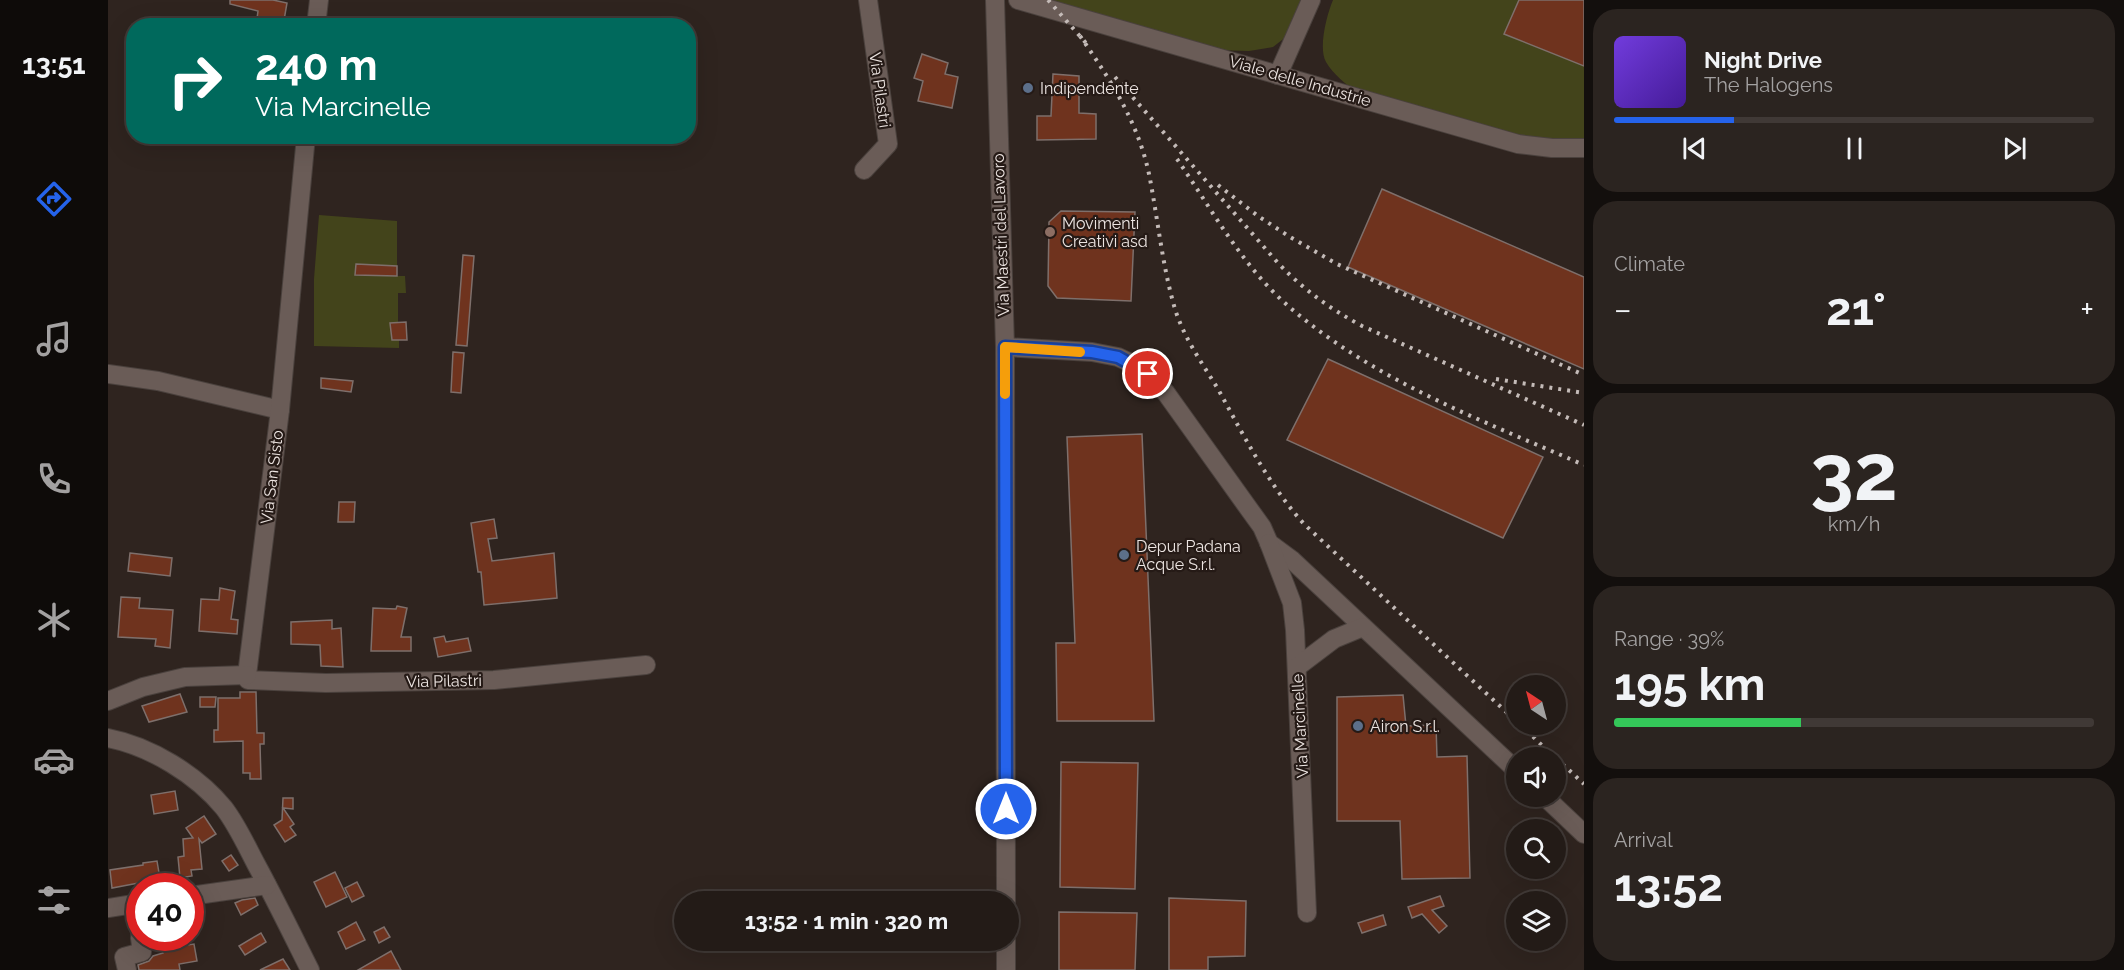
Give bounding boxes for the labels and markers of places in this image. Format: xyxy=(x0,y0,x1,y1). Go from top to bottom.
place label: Indipendente xyxy=(1040,79,1139,98)
marker: Indipendente xyxy=(1021,81,1035,95)
place label: Movimenti Creativi asd xyxy=(1062,214,1148,251)
marker: Movimenti Creativi asd xyxy=(1043,225,1057,239)
pin xyxy=(1122,348,1173,399)
place label: Depur Padana Acque S.r.l. xyxy=(1136,537,1241,574)
marker: Depur Padana Acque S.r.l. xyxy=(1117,548,1131,562)
place label: Airon S.r.l. xyxy=(1370,717,1440,736)
marker: Airon S.r.l. xyxy=(1351,719,1365,733)

